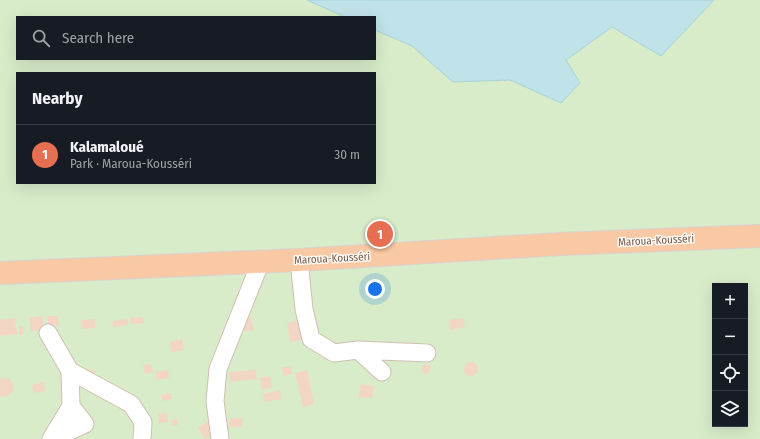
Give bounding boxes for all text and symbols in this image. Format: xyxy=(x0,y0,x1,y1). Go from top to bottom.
search box xyxy=(16,16,376,60)
icon: search xyxy=(30,27,52,49)
text: Search here xyxy=(62,29,134,47)
text: Nearby xyxy=(32,88,83,109)
text: Kalamaloué xyxy=(70,138,144,156)
text: 1 xyxy=(42,147,48,162)
text: 30 m xyxy=(334,147,360,162)
text: Park · Maroua-Kousséri xyxy=(70,156,192,171)
pin: 1 xyxy=(367,219,393,249)
street label: Maroua-Kousséri xyxy=(618,232,695,249)
street label: Maroua-Kousséri xyxy=(294,250,371,267)
your location xyxy=(365,279,385,299)
map controls xyxy=(712,283,748,427)
button: + xyxy=(712,283,748,319)
button: − xyxy=(712,319,748,355)
button: locate xyxy=(712,355,748,391)
button: layers xyxy=(712,391,748,427)

